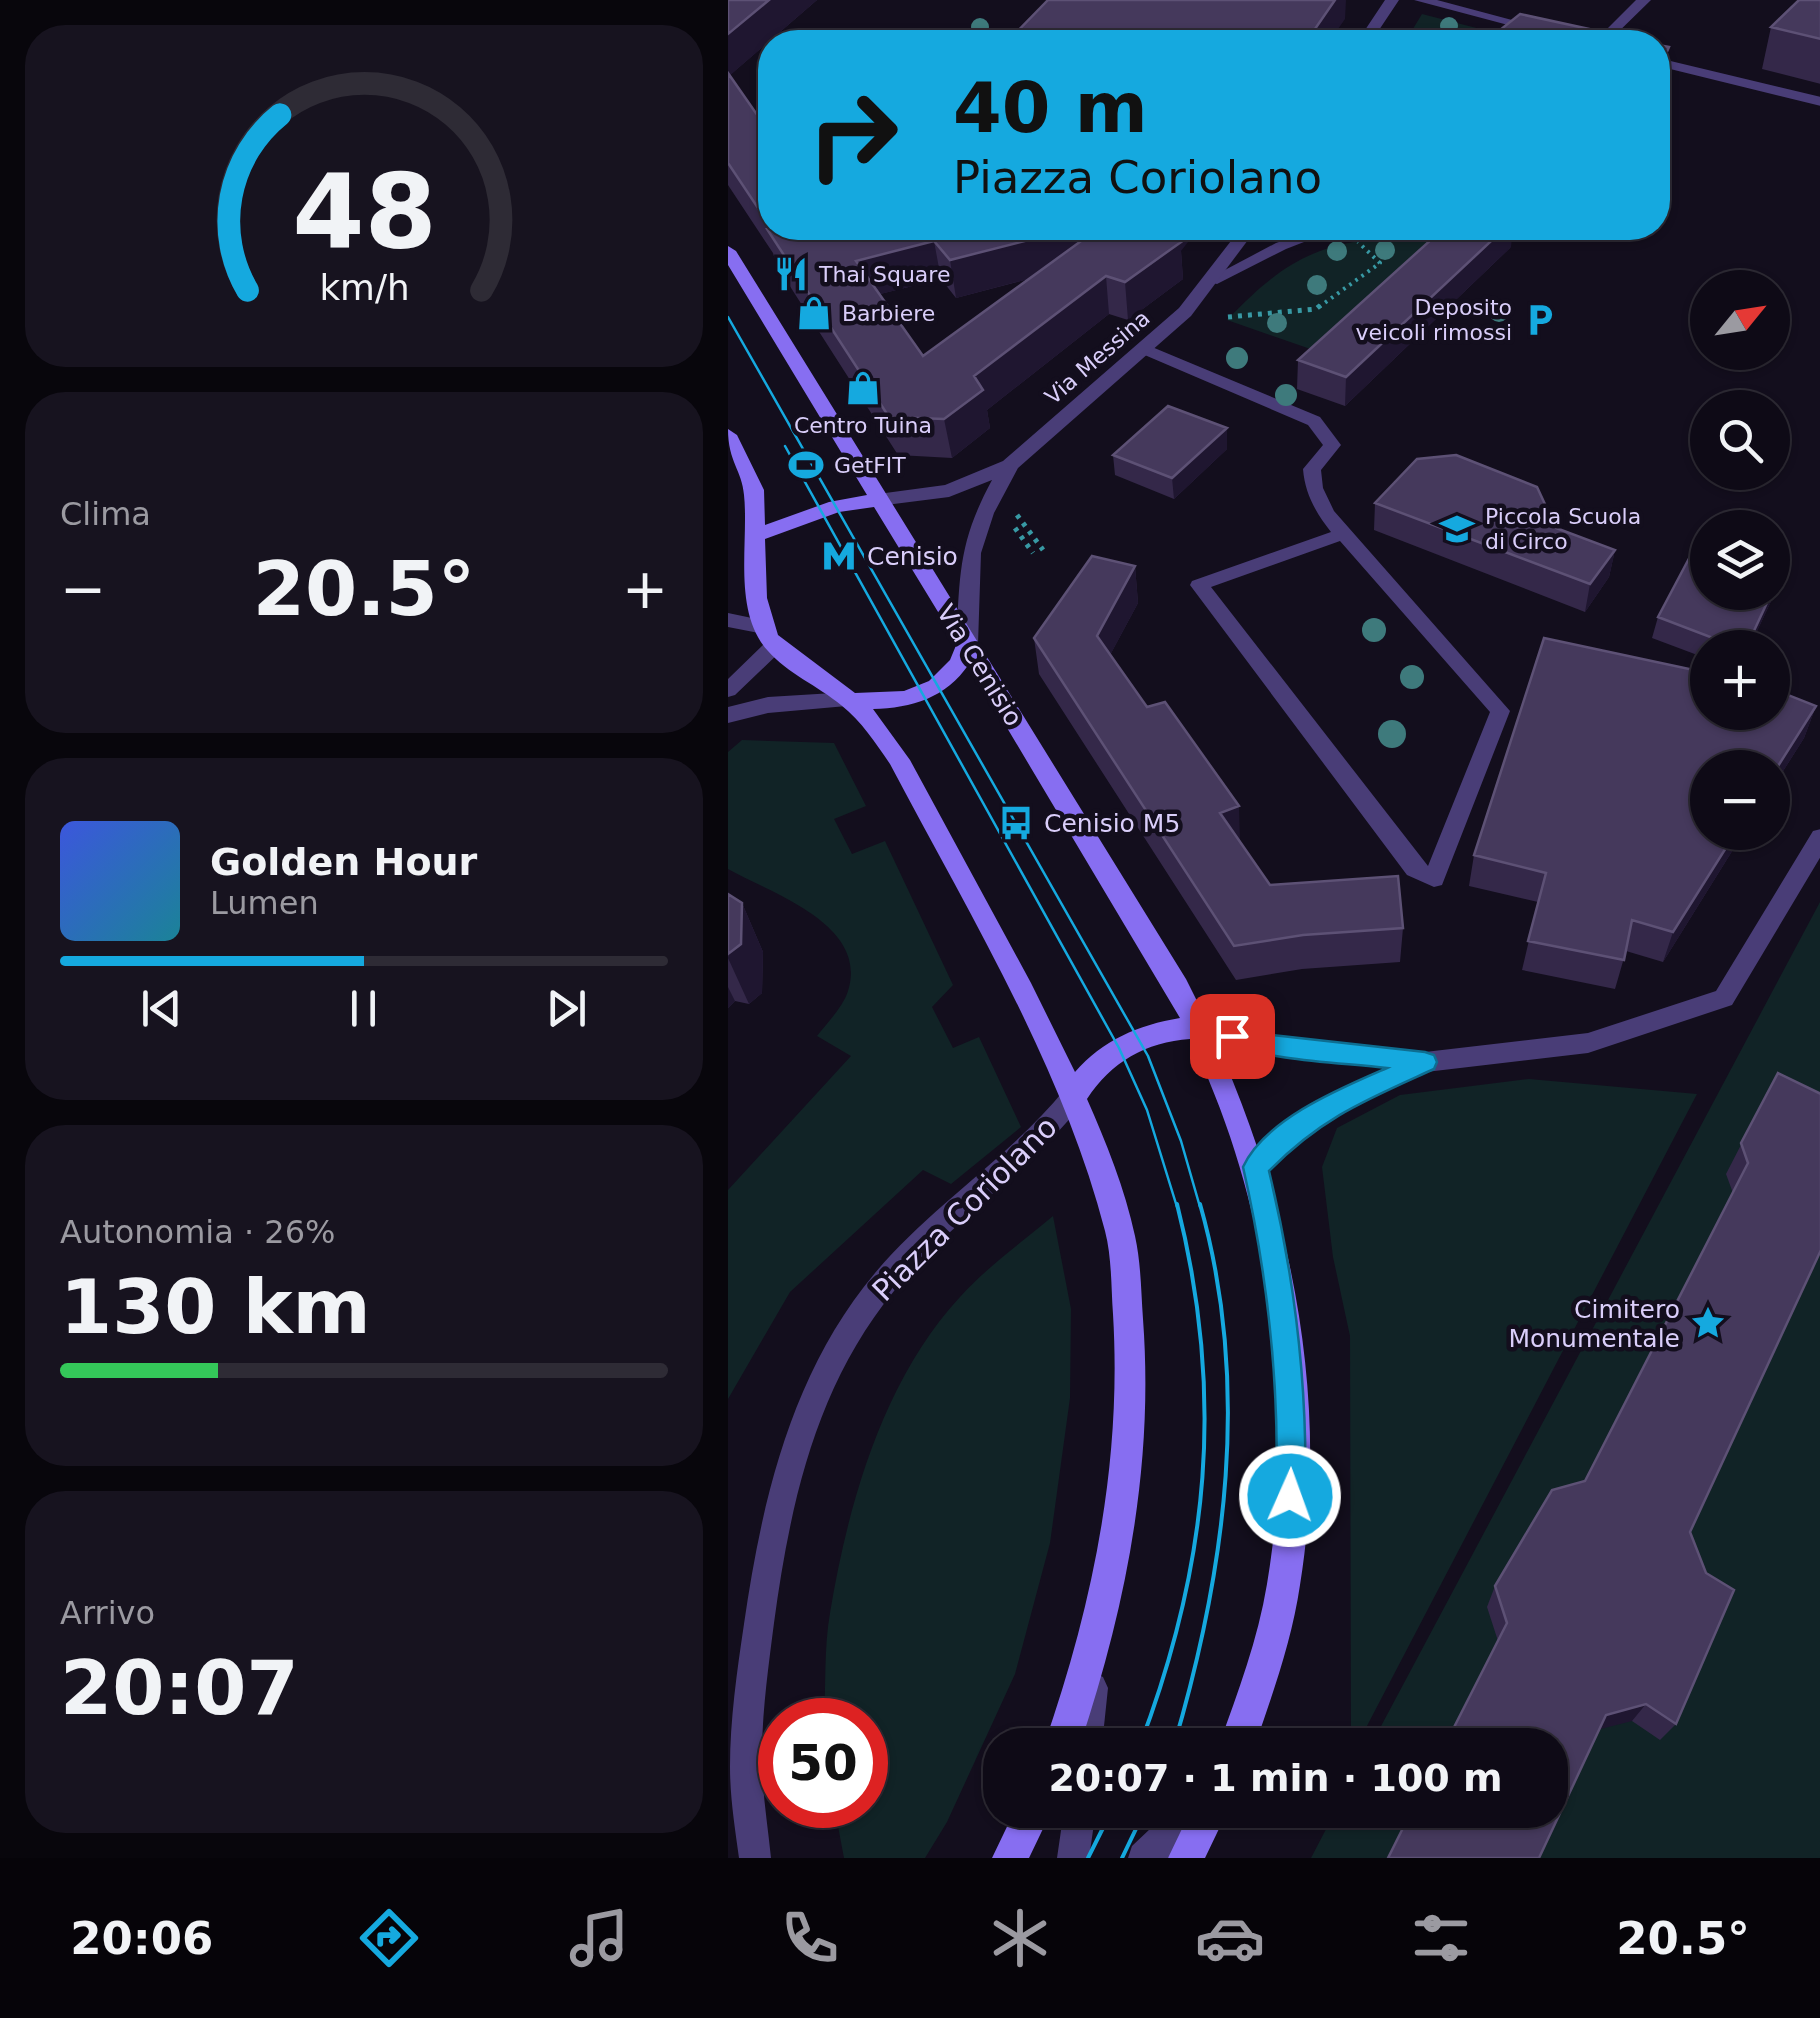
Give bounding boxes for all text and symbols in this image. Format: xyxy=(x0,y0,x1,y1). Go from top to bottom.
text: 40 m xyxy=(953,67,1148,149)
icon: right xyxy=(788,70,918,200)
text: 48 xyxy=(292,151,436,273)
text: Piazza Coriolano xyxy=(953,151,1322,204)
restaurant icon: Thai Square xyxy=(772,255,810,293)
place label: Thai Square xyxy=(818,262,950,287)
text: km/h xyxy=(319,267,409,308)
north arrow xyxy=(1690,270,1790,370)
map controls xyxy=(1690,270,1790,850)
shop icon: Barbiere xyxy=(795,294,833,332)
place label: Deposito veicoli rimossi xyxy=(1355,295,1512,345)
place label: Barbiere xyxy=(842,301,935,326)
parking icon: Deposito veicoli rimossi xyxy=(1521,301,1559,339)
street label: Via Messina xyxy=(1040,305,1155,410)
shop icon: Centro Tuina xyxy=(844,369,882,407)
button: search xyxy=(1690,390,1790,490)
place label: Centro Tuina xyxy=(794,413,932,438)
sports icon: GetFIT xyxy=(787,446,825,484)
place label: GetFIT xyxy=(834,453,906,478)
text: Clima xyxy=(60,495,151,533)
place label: Piccola Scuola di Circo xyxy=(1485,504,1641,554)
school or university icon: Piccola Scuola di Circo xyxy=(1438,510,1476,548)
button: layers xyxy=(1690,510,1790,610)
metro station icon: Cenisio xyxy=(820,537,858,575)
place label: Cenisio xyxy=(867,542,958,571)
text: 20.5° xyxy=(253,545,475,633)
text: − xyxy=(60,557,106,621)
text: + xyxy=(622,557,668,621)
street label: Via Cenisio xyxy=(931,599,1028,731)
button: + xyxy=(1690,630,1790,730)
button: − xyxy=(1690,750,1790,850)
bus stop icon: Cenisio M5 xyxy=(997,804,1035,842)
place label: Cenisio M5 xyxy=(1044,809,1180,838)
text: Golden Hour xyxy=(210,840,477,884)
text: Lumen xyxy=(210,884,319,922)
icon: previous xyxy=(134,981,189,1036)
icon: pause xyxy=(336,981,391,1036)
icon: next xyxy=(539,981,594,1036)
pin xyxy=(1190,994,1275,1079)
icon: arrive xyxy=(1205,1009,1260,1064)
street label: Piazza Coriolano xyxy=(865,1109,1064,1308)
text: Autonomia · 26% xyxy=(60,1213,335,1251)
text: 130 km xyxy=(60,1263,371,1351)
place label: Cimitero Monumentale xyxy=(1508,1295,1680,1353)
place icon: Cimitero Monumentale xyxy=(1689,1304,1727,1342)
position arrow xyxy=(1238,1444,1342,1548)
text: Arrivo xyxy=(60,1594,155,1632)
text: 20:07 xyxy=(60,1644,299,1732)
speed limit sign: 50 xyxy=(758,1698,888,1828)
text: 20:07 · 1 min · 100 m xyxy=(1048,1756,1503,1800)
icon: directions xyxy=(354,1903,424,1973)
icon: music xyxy=(564,1903,634,1973)
icon: phone xyxy=(775,1903,845,1973)
icon: climate xyxy=(985,1903,1055,1973)
icon: car xyxy=(1195,1903,1265,1973)
icon: filters xyxy=(1406,1903,1476,1973)
text: 20:06 xyxy=(70,1912,213,1965)
text: 20.5° xyxy=(1616,1912,1750,1965)

